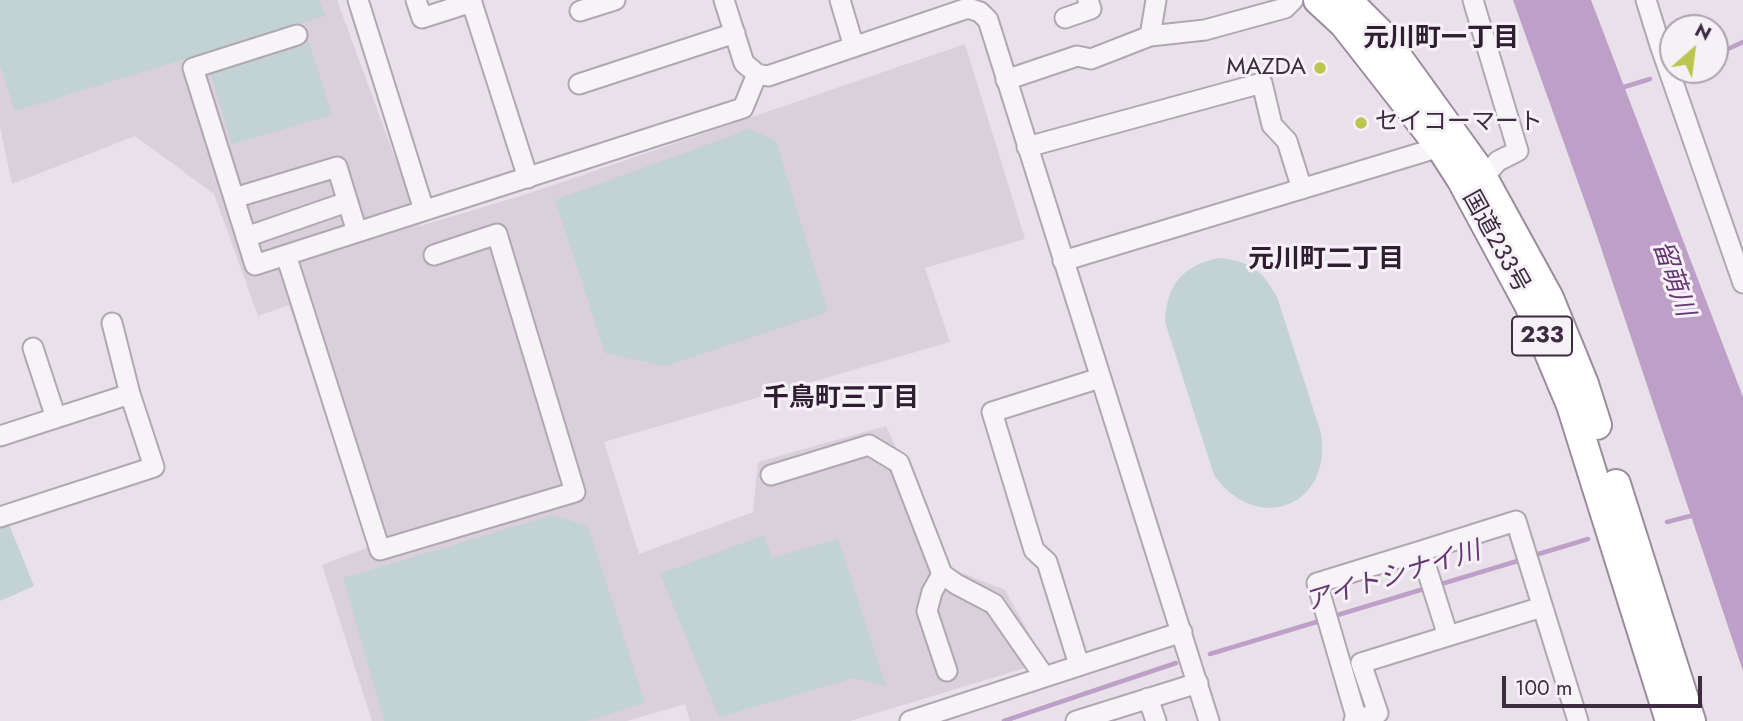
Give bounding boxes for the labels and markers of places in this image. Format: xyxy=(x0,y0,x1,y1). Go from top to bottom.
place label: MAZDA xyxy=(1226,54,1306,82)
marker: MAZDA xyxy=(1312,60,1328,76)
place label: セイコーマート xyxy=(1375,109,1543,137)
marker: セイコーマート xyxy=(1353,115,1369,131)

